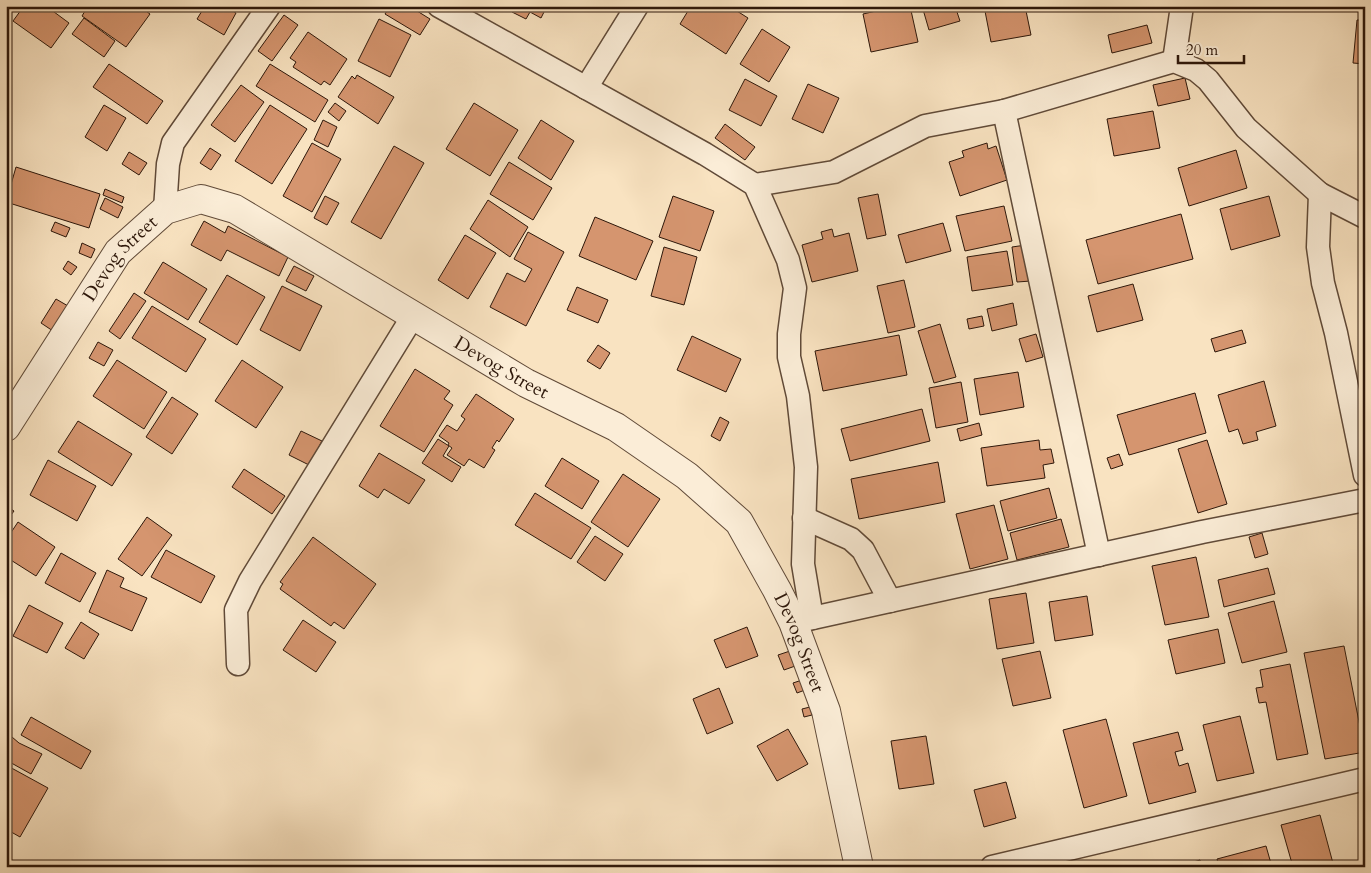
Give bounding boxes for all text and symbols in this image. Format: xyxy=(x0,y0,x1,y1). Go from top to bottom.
scale bar xyxy=(1178,32,1245,64)
text: 20 m xyxy=(1186,40,1218,60)
street label: Devog Street xyxy=(77,210,163,307)
street label: Devog Street xyxy=(449,330,553,405)
street label: Devog Street xyxy=(767,588,831,696)

